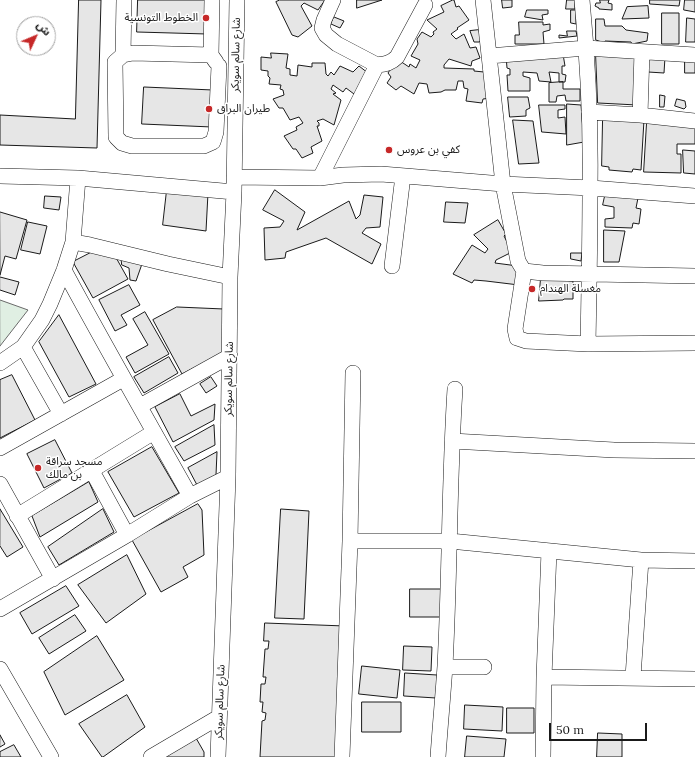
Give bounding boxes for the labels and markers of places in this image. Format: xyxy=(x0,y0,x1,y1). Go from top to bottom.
place label: الخطوط التونسية xyxy=(124,11,198,25)
marker: الخطوط التونسية xyxy=(201,13,211,23)
place label: طيران البراق xyxy=(217,102,270,116)
marker: طيران البراق xyxy=(204,104,214,114)
place label: كفي بن عروس xyxy=(397,143,460,157)
marker: كفي بن عروس xyxy=(384,145,394,155)
place label: مغسلة الهندام xyxy=(540,282,601,296)
marker: مغسلة الهندام xyxy=(527,284,537,294)
place label: مسجد سراقة بن مالك xyxy=(46,455,102,481)
marker: مسجد سراقة بن مالك xyxy=(33,463,43,473)

